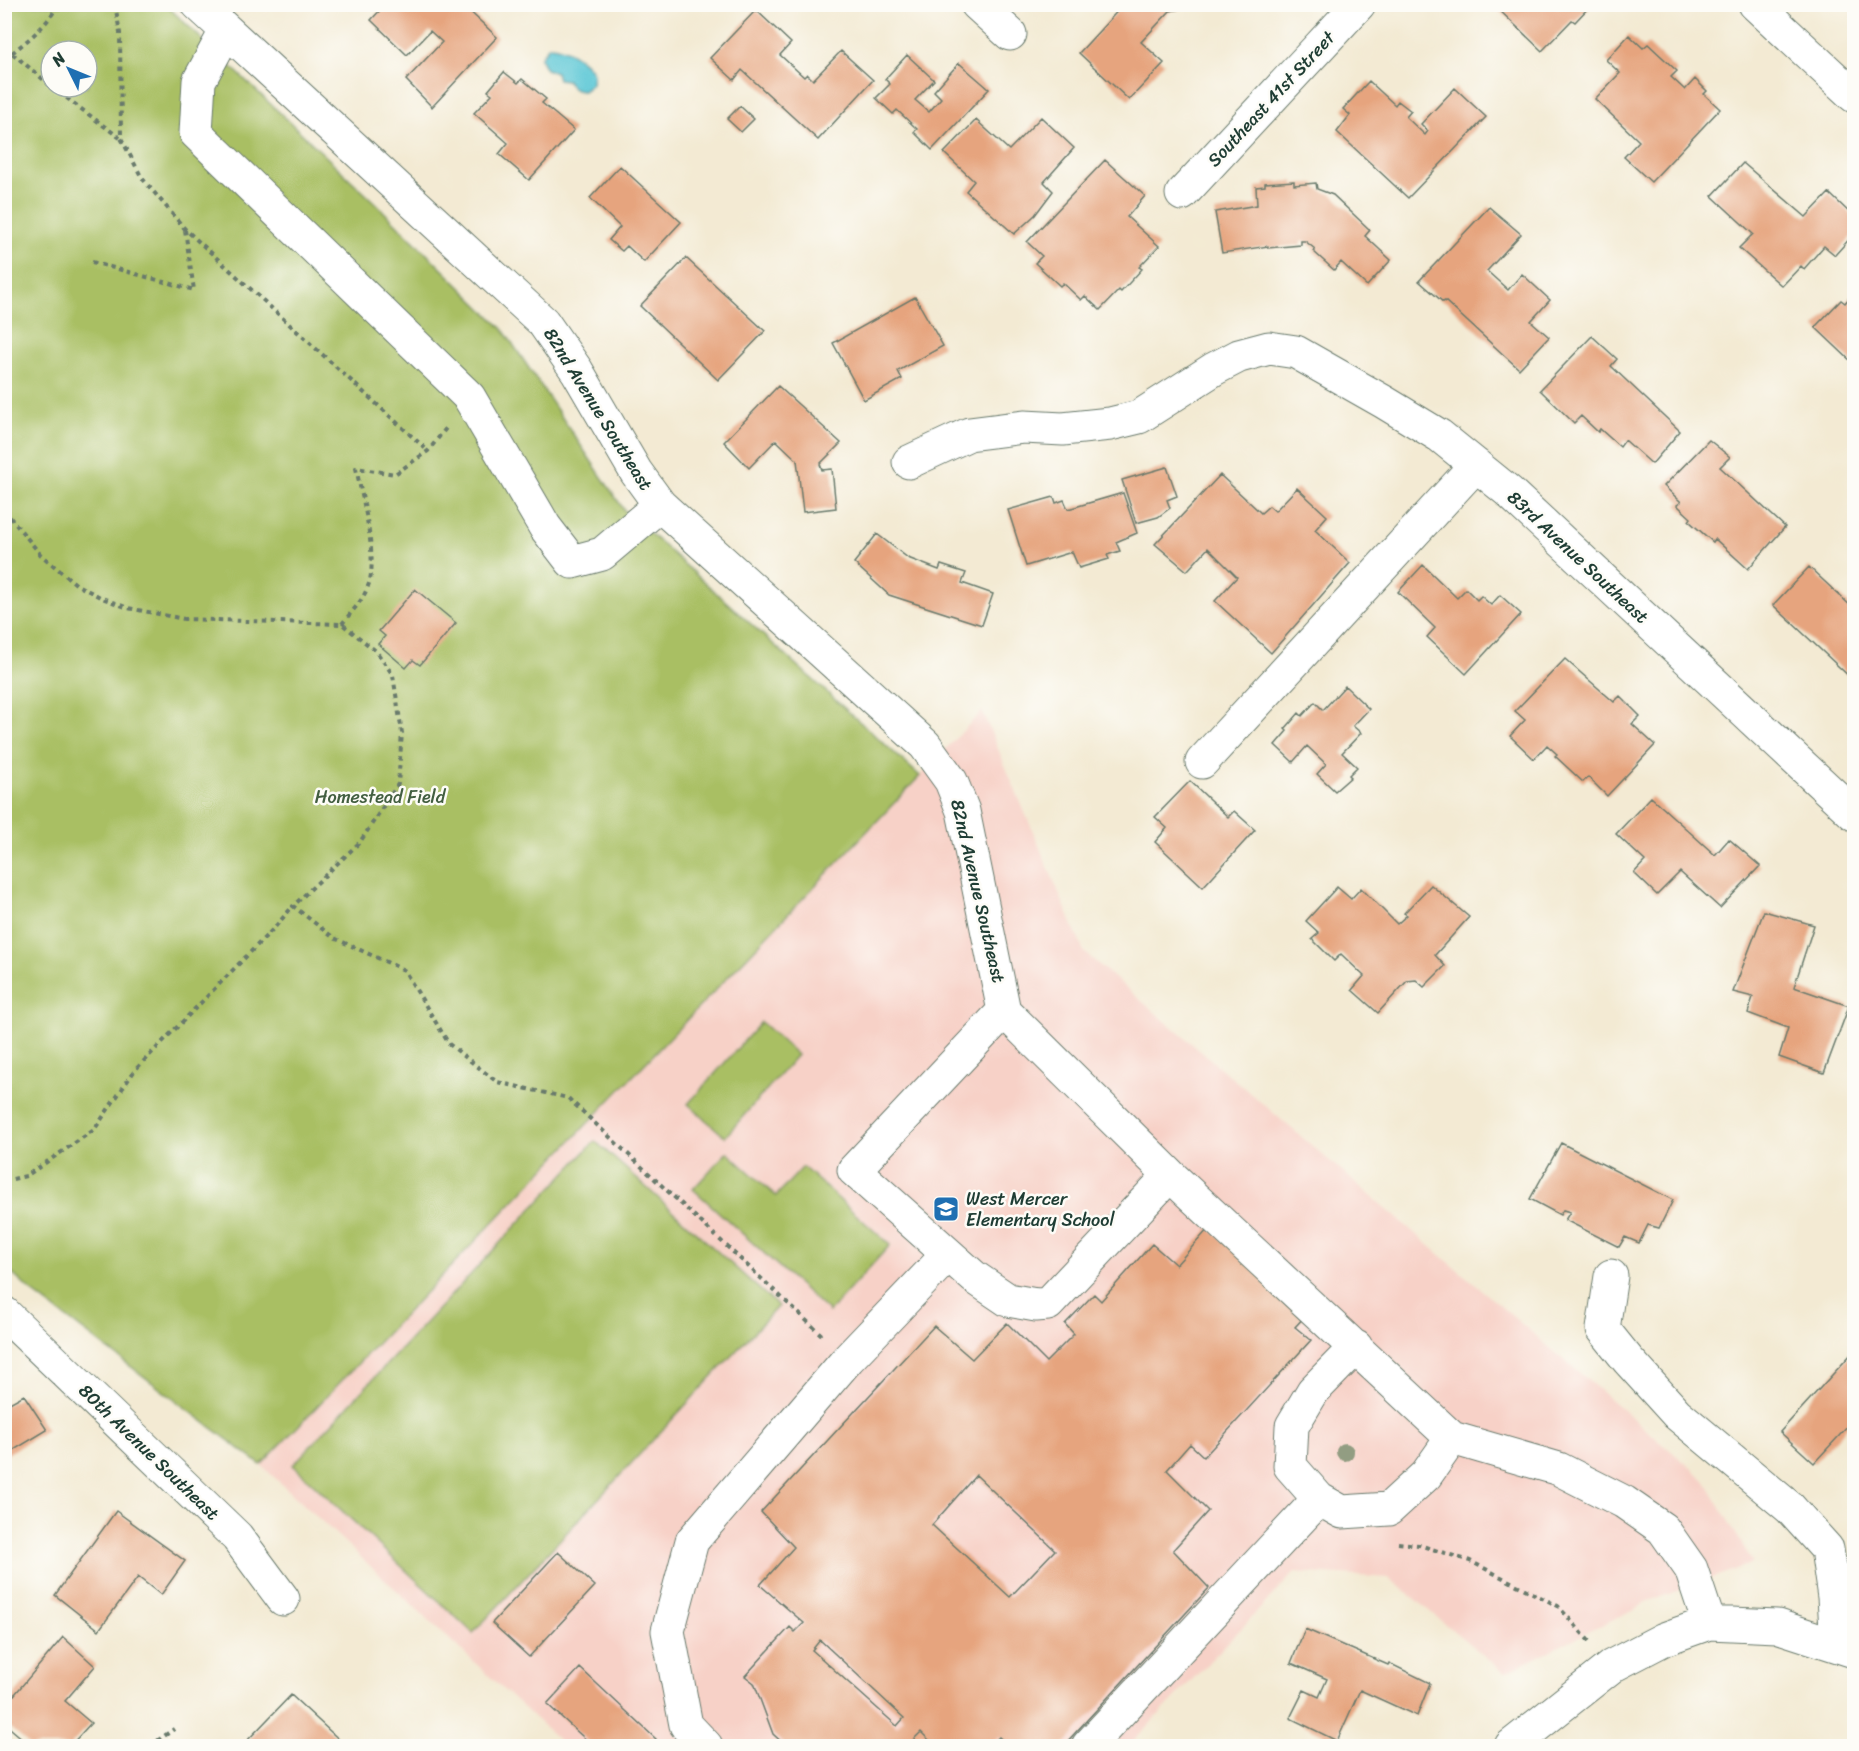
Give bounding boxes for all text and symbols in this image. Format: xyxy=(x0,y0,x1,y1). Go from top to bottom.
street label: Southeast 41st Street xyxy=(1199,23,1343,174)
north arrow xyxy=(39,39,99,99)
text: N xyxy=(43,45,73,74)
street label: 82nd Avenue Southeast xyxy=(535,321,661,497)
street label: 83rd Avenue Southeast xyxy=(1500,482,1657,632)
park label: Homestead Field xyxy=(315,781,447,813)
street label: 82nd Avenue Southeast xyxy=(941,796,1015,986)
place label: West Mercer Elementary School xyxy=(966,1183,1115,1236)
school or university icon: West Mercer Elementary School xyxy=(931,1194,961,1224)
street label: 80th Avenue Southeast xyxy=(71,1376,227,1528)

